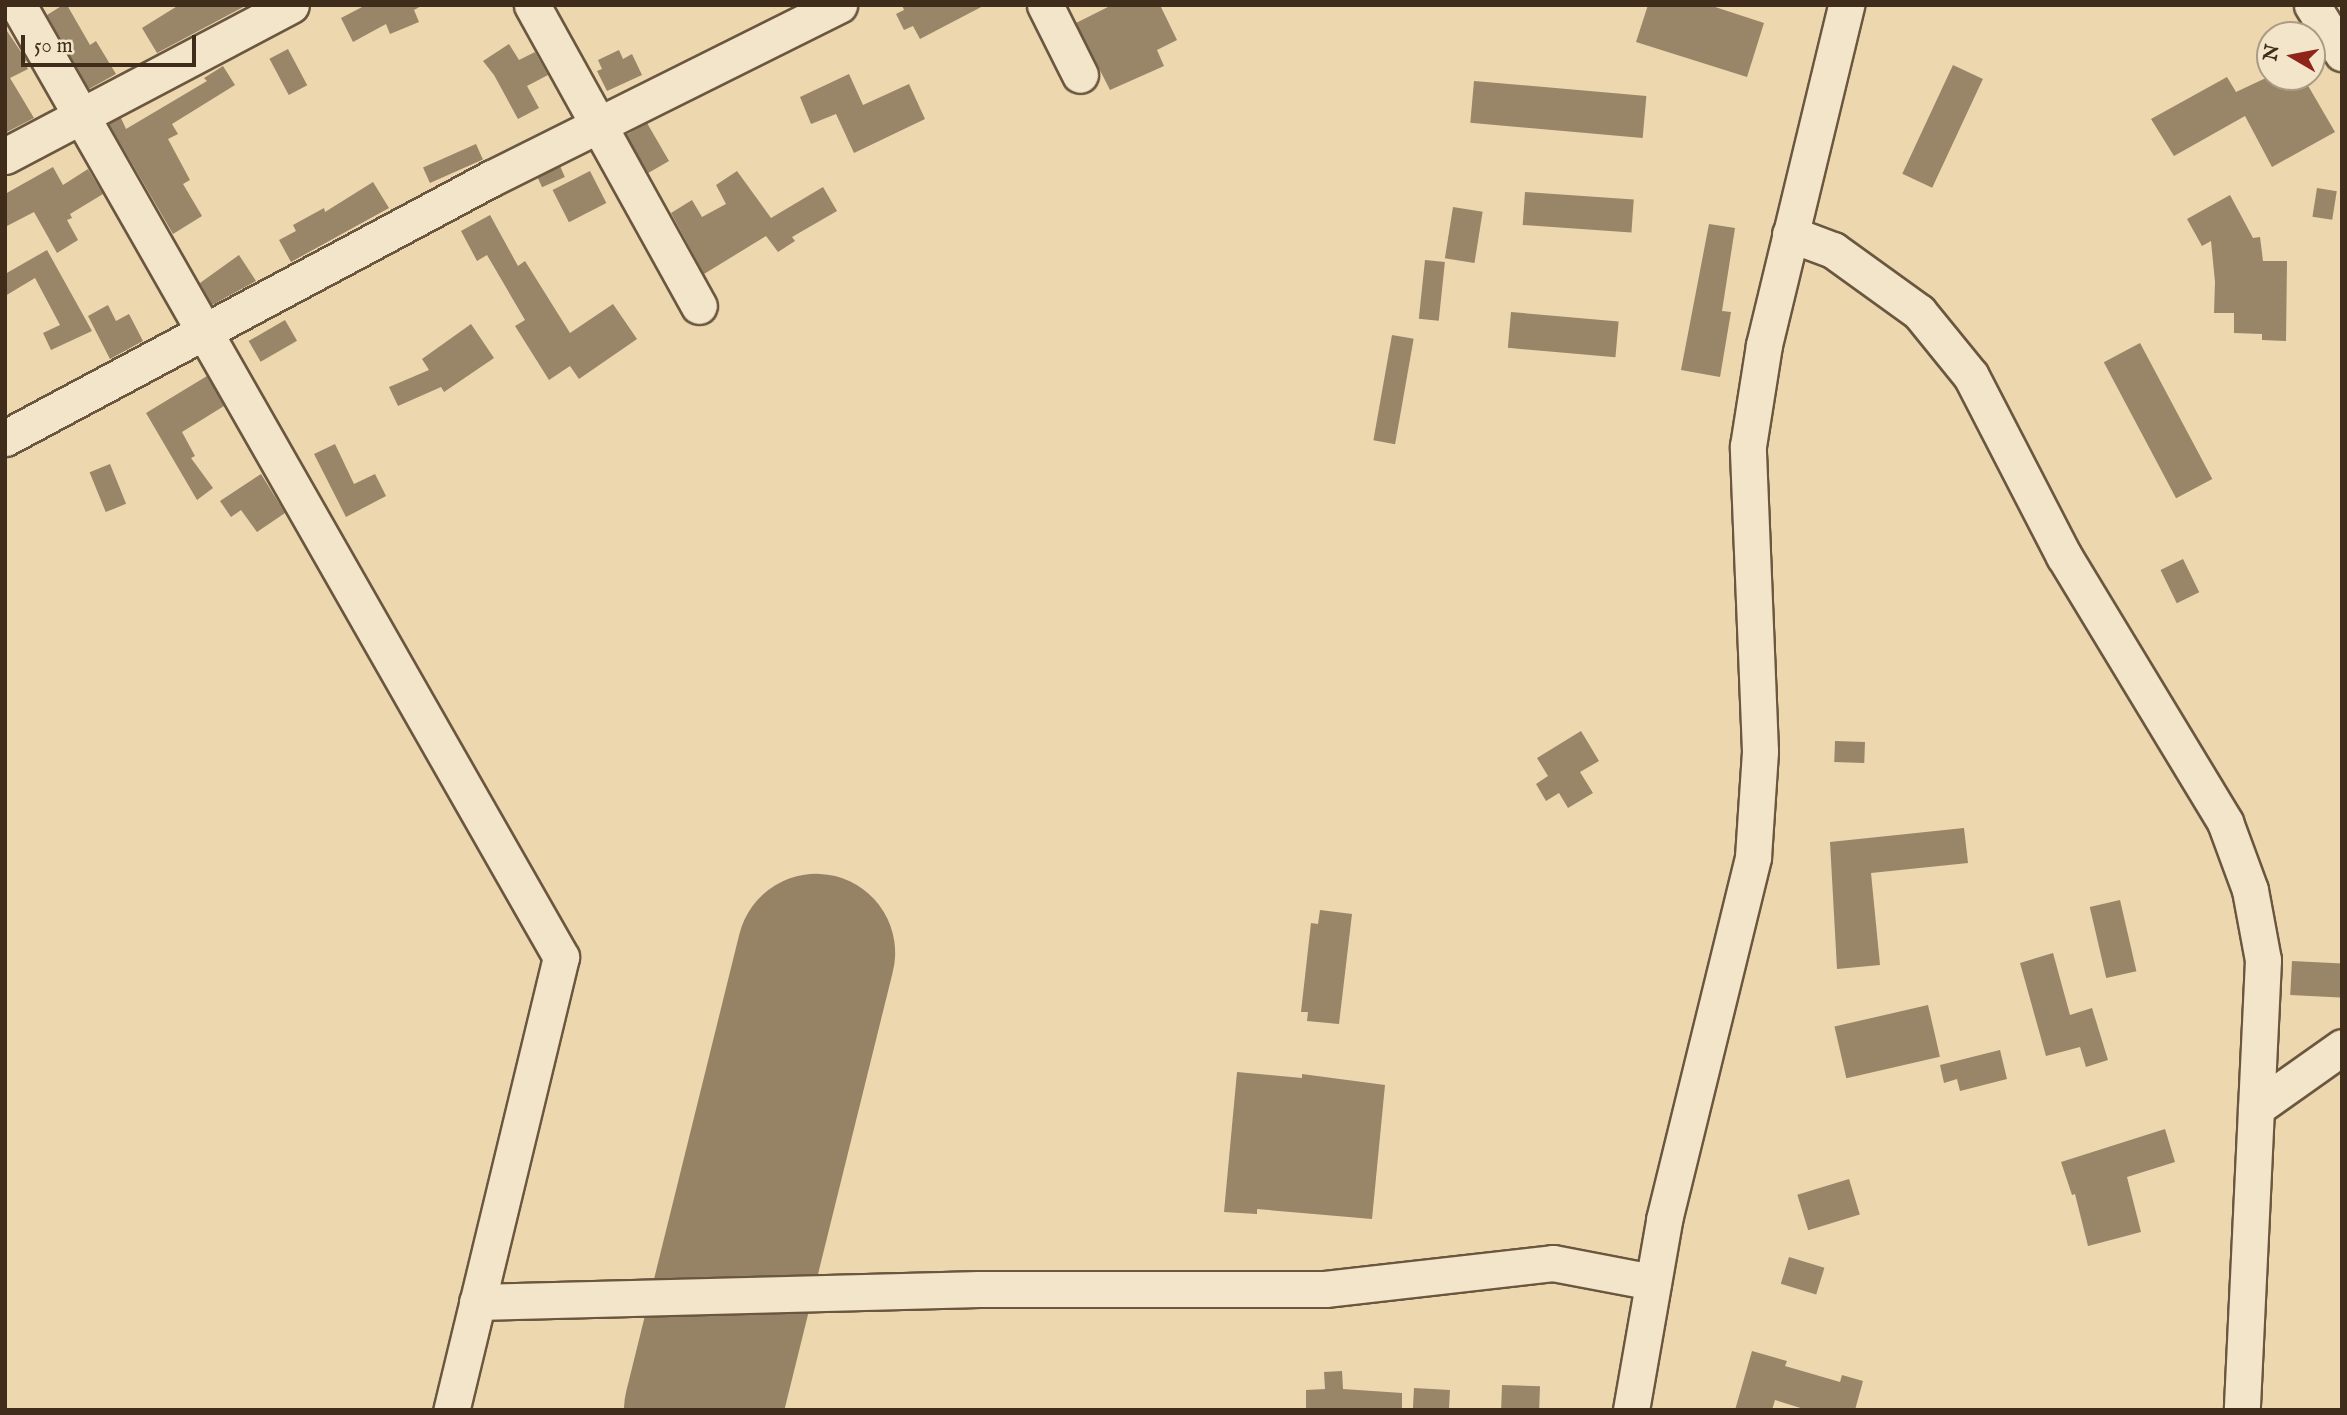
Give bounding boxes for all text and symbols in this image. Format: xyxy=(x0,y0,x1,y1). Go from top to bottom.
scale bar xyxy=(24,21,200,65)
north arrow xyxy=(2256,21,2326,91)
text: 50 m xyxy=(34,33,73,60)
text: N xyxy=(2259,43,2286,63)

